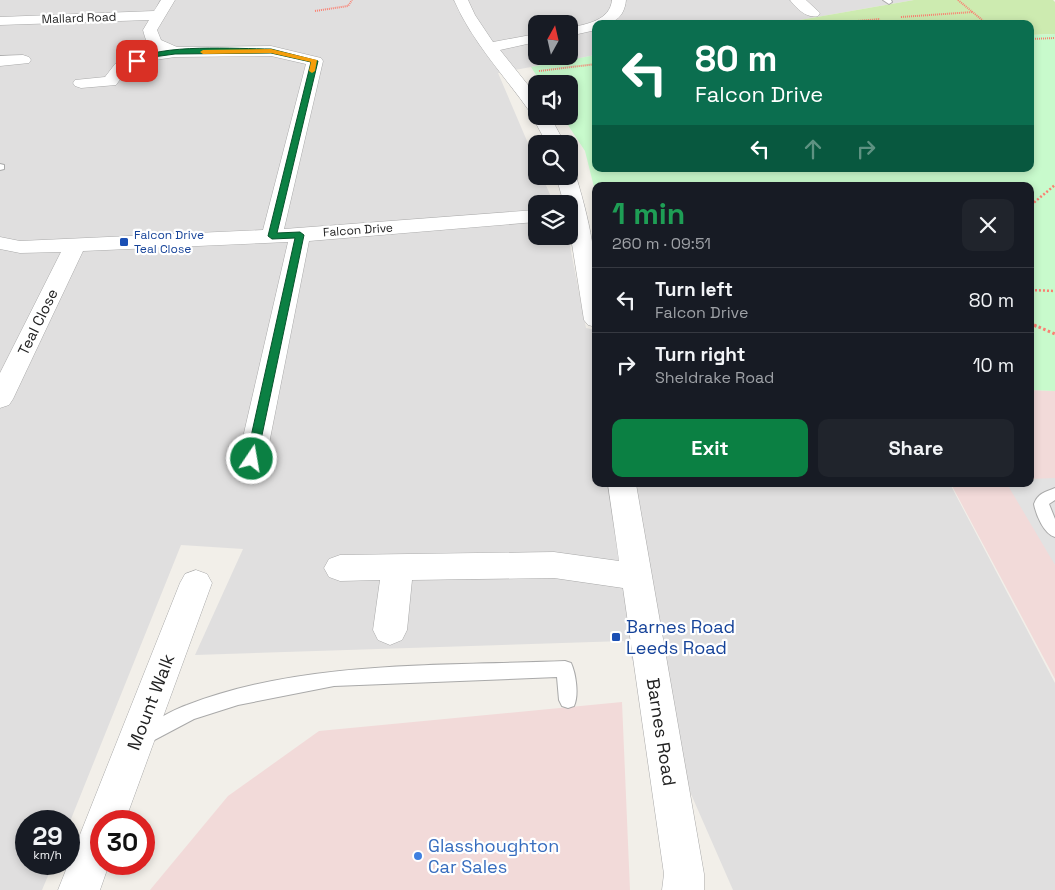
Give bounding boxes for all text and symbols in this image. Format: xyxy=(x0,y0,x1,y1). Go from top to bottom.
street label: Mallard Road xyxy=(41,9,117,27)
north arrow xyxy=(528,15,578,65)
map controls xyxy=(528,15,578,245)
text: 80 m xyxy=(695,37,777,81)
pin xyxy=(116,40,158,82)
icon: left xyxy=(612,40,677,105)
icon: arrive xyxy=(123,47,151,75)
button: sound xyxy=(528,75,578,125)
text: Falcon Drive xyxy=(695,80,823,108)
button: search xyxy=(528,135,578,185)
icon: left xyxy=(746,135,774,163)
icon: ahead xyxy=(799,135,827,163)
icon: right xyxy=(852,135,880,163)
text: 1 min xyxy=(612,194,685,233)
button: layers xyxy=(528,195,578,245)
button: close xyxy=(962,199,1014,251)
street label: Falcon Drive xyxy=(323,220,393,240)
place label: Falcon Drive Teal Close xyxy=(134,227,204,257)
text: 260 m · 09:51 xyxy=(612,233,711,254)
marker: Falcon Drive Teal Close xyxy=(118,236,130,248)
text: Turn left xyxy=(655,277,733,302)
street label: Teal Close xyxy=(13,285,62,358)
icon: left xyxy=(612,286,640,314)
text: 80 m xyxy=(969,288,1014,313)
text: Falcon Drive xyxy=(655,302,748,323)
text: Turn right xyxy=(655,342,745,367)
icon: right xyxy=(612,351,640,379)
text: 10 m xyxy=(973,353,1014,378)
text: Sheldrake Road xyxy=(655,367,774,388)
button: Exit xyxy=(612,419,808,477)
button: Share xyxy=(818,419,1014,477)
position arrow xyxy=(225,432,277,484)
place label: Barnes Road Leeds Road xyxy=(626,615,735,659)
marker: Barnes Road Leeds Road xyxy=(610,631,622,643)
street label: Mount Walk xyxy=(122,650,180,753)
street label: Barnes Road xyxy=(642,676,681,788)
speed limit sign: 30 xyxy=(90,810,155,875)
text: 29 xyxy=(32,820,63,852)
place label: Glasshoughton Car Sales xyxy=(428,834,559,878)
text: km/h xyxy=(33,847,62,863)
marker: Glasshoughton Car Sales xyxy=(412,850,424,862)

